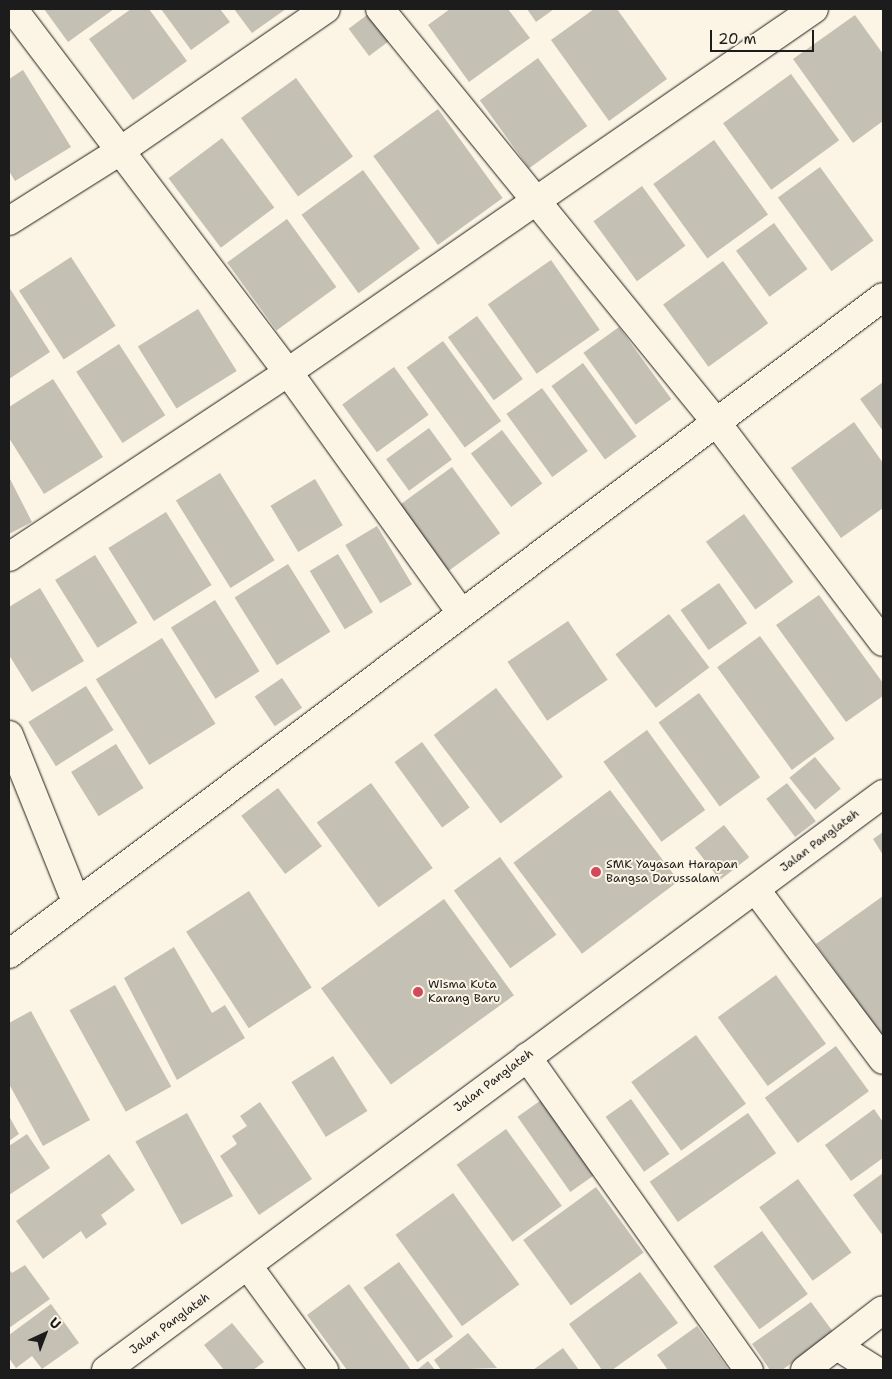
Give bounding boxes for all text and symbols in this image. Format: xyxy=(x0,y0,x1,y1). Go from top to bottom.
scale bar xyxy=(712,20,816,52)
text: 20 m xyxy=(718,29,757,49)
street label: Jalan Panglateh xyxy=(778,807,862,875)
place label: SMK Yayasan Harapan Bangsa Darussalam xyxy=(606,858,738,886)
marker: SMK Yayasan Harapan Bangsa Darussalam xyxy=(590,866,602,878)
place label: Wisma Kuta Karang Baru xyxy=(428,978,500,1006)
marker: Wisma Kuta Karang Baru xyxy=(412,986,424,998)
street label: Jalan Panglateh xyxy=(452,1047,536,1115)
street label: Jalan Panglateh xyxy=(127,1290,213,1358)
north arrow xyxy=(20,1309,70,1359)
text: U xyxy=(46,1313,65,1333)

